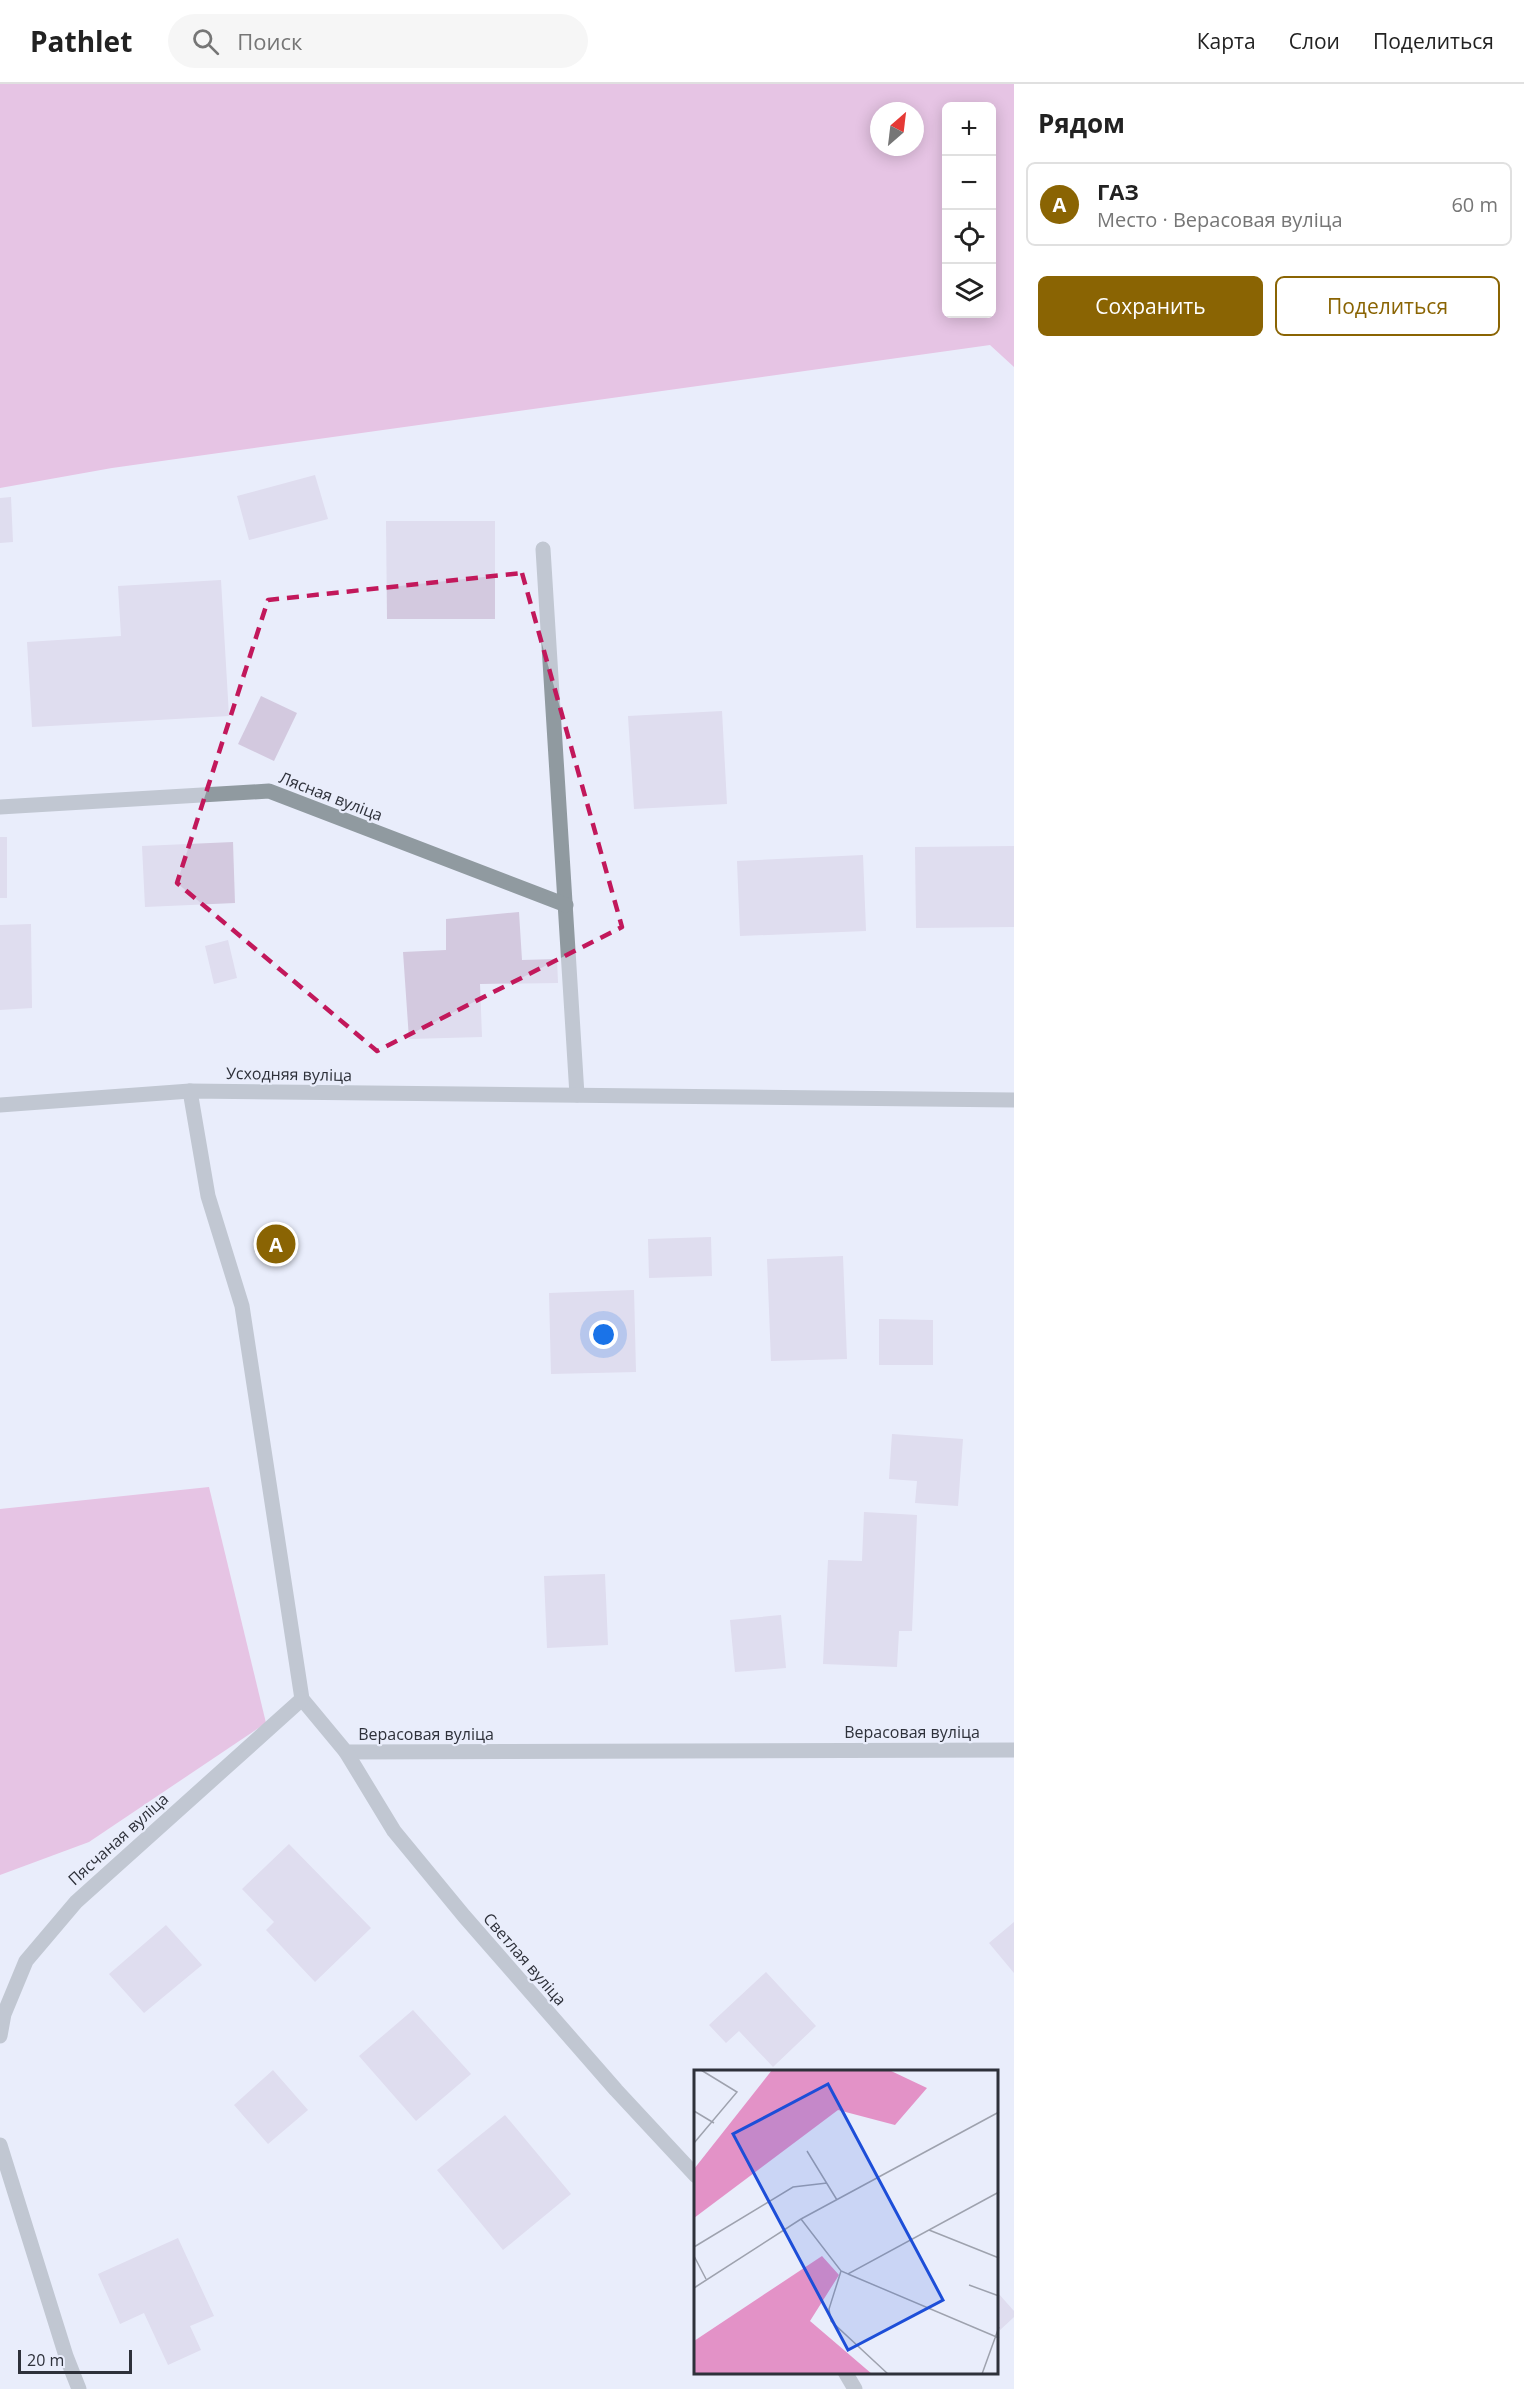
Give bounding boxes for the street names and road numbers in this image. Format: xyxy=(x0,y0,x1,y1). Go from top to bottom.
street label: Лясная вуліца xyxy=(276,766,386,826)
street label: Усходняя вуліца xyxy=(226,1062,352,1086)
street label: Верасовая вуліца xyxy=(844,1721,980,1743)
street label: Верасовая вуліца xyxy=(358,1723,494,1745)
street label: Пясчаная вуліца xyxy=(63,1788,173,1890)
street label: Светлая вуліца xyxy=(479,1908,571,2010)

